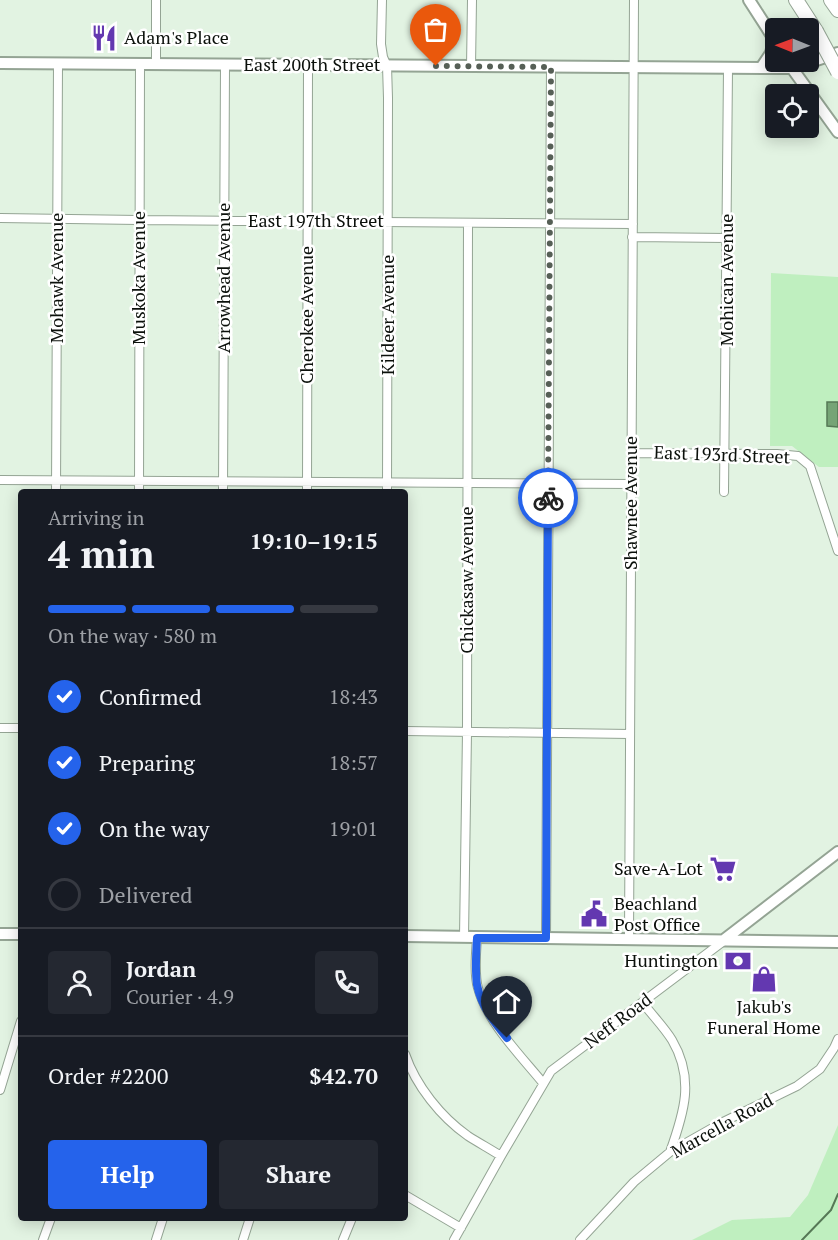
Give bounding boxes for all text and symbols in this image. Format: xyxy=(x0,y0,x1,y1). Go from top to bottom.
pin xyxy=(410,4,461,66)
icon: bag xyxy=(419,13,452,46)
north arrow xyxy=(765,18,819,72)
map controls xyxy=(765,18,819,138)
restaurant icon: Adam's Place xyxy=(89,23,119,53)
place label: Adam's Place xyxy=(124,25,229,49)
street label: East 200th Street xyxy=(244,52,381,76)
button: locate xyxy=(765,84,819,138)
street label: Arrowhead Avenue xyxy=(211,203,235,353)
street label: East 197th Street xyxy=(248,208,384,232)
street label: Muskoka Avenue xyxy=(126,211,150,345)
street label: Mohawk Avenue xyxy=(44,213,68,343)
street label: Mohican Avenue xyxy=(714,214,738,346)
street label: Cherokee Avenue xyxy=(294,246,318,384)
street label: Kildeer Avenue xyxy=(375,255,399,375)
street label: Shawnee Avenue xyxy=(618,436,642,570)
street label: East 193rd Street xyxy=(653,440,791,468)
courier xyxy=(518,468,578,528)
icon: bike xyxy=(532,482,565,515)
text: Arriving in xyxy=(48,504,144,531)
street label: Chickasaw Avenue xyxy=(454,506,478,654)
text: 19:10–19:15 xyxy=(250,526,378,555)
text: 4 min xyxy=(48,527,155,579)
text: On the way · 580 m xyxy=(48,622,217,649)
icon: check xyxy=(48,680,81,713)
text: Confirmed xyxy=(99,682,202,711)
text: 18:43 xyxy=(329,683,378,710)
icon: check xyxy=(48,746,81,779)
text: Preparing xyxy=(99,748,195,777)
text: 18:57 xyxy=(329,749,378,776)
icon: check xyxy=(48,812,81,845)
text: On the way xyxy=(99,814,209,843)
text: 19:01 xyxy=(329,815,378,842)
supermarket icon: Save-A-Lot xyxy=(708,854,738,884)
place label: Save-A-Lot xyxy=(614,856,703,880)
text: Delivered xyxy=(99,880,192,909)
place label: Beachland Post Office xyxy=(614,891,700,936)
public building icon: Beachland Post Office xyxy=(579,899,609,929)
bank icon: Huntington xyxy=(723,946,753,976)
place label: Huntington xyxy=(624,948,718,972)
button: person xyxy=(48,951,111,1014)
button: phone xyxy=(315,951,378,1014)
text: Jordan xyxy=(126,954,196,983)
shop icon: Jakub's Funeral Home xyxy=(749,964,779,994)
pin xyxy=(481,976,532,1038)
text: Courier · 4.9 xyxy=(126,983,234,1010)
icon: home xyxy=(490,985,523,1018)
street label: Neff Road xyxy=(579,987,656,1054)
place label: Jakub's Funeral Home xyxy=(707,994,821,1039)
text: Order #2200 xyxy=(48,1061,168,1090)
text: $42.70 xyxy=(309,1061,378,1090)
street label: Marcella Road xyxy=(666,1087,777,1163)
button: Help xyxy=(48,1140,207,1209)
button: Share xyxy=(219,1140,378,1209)

